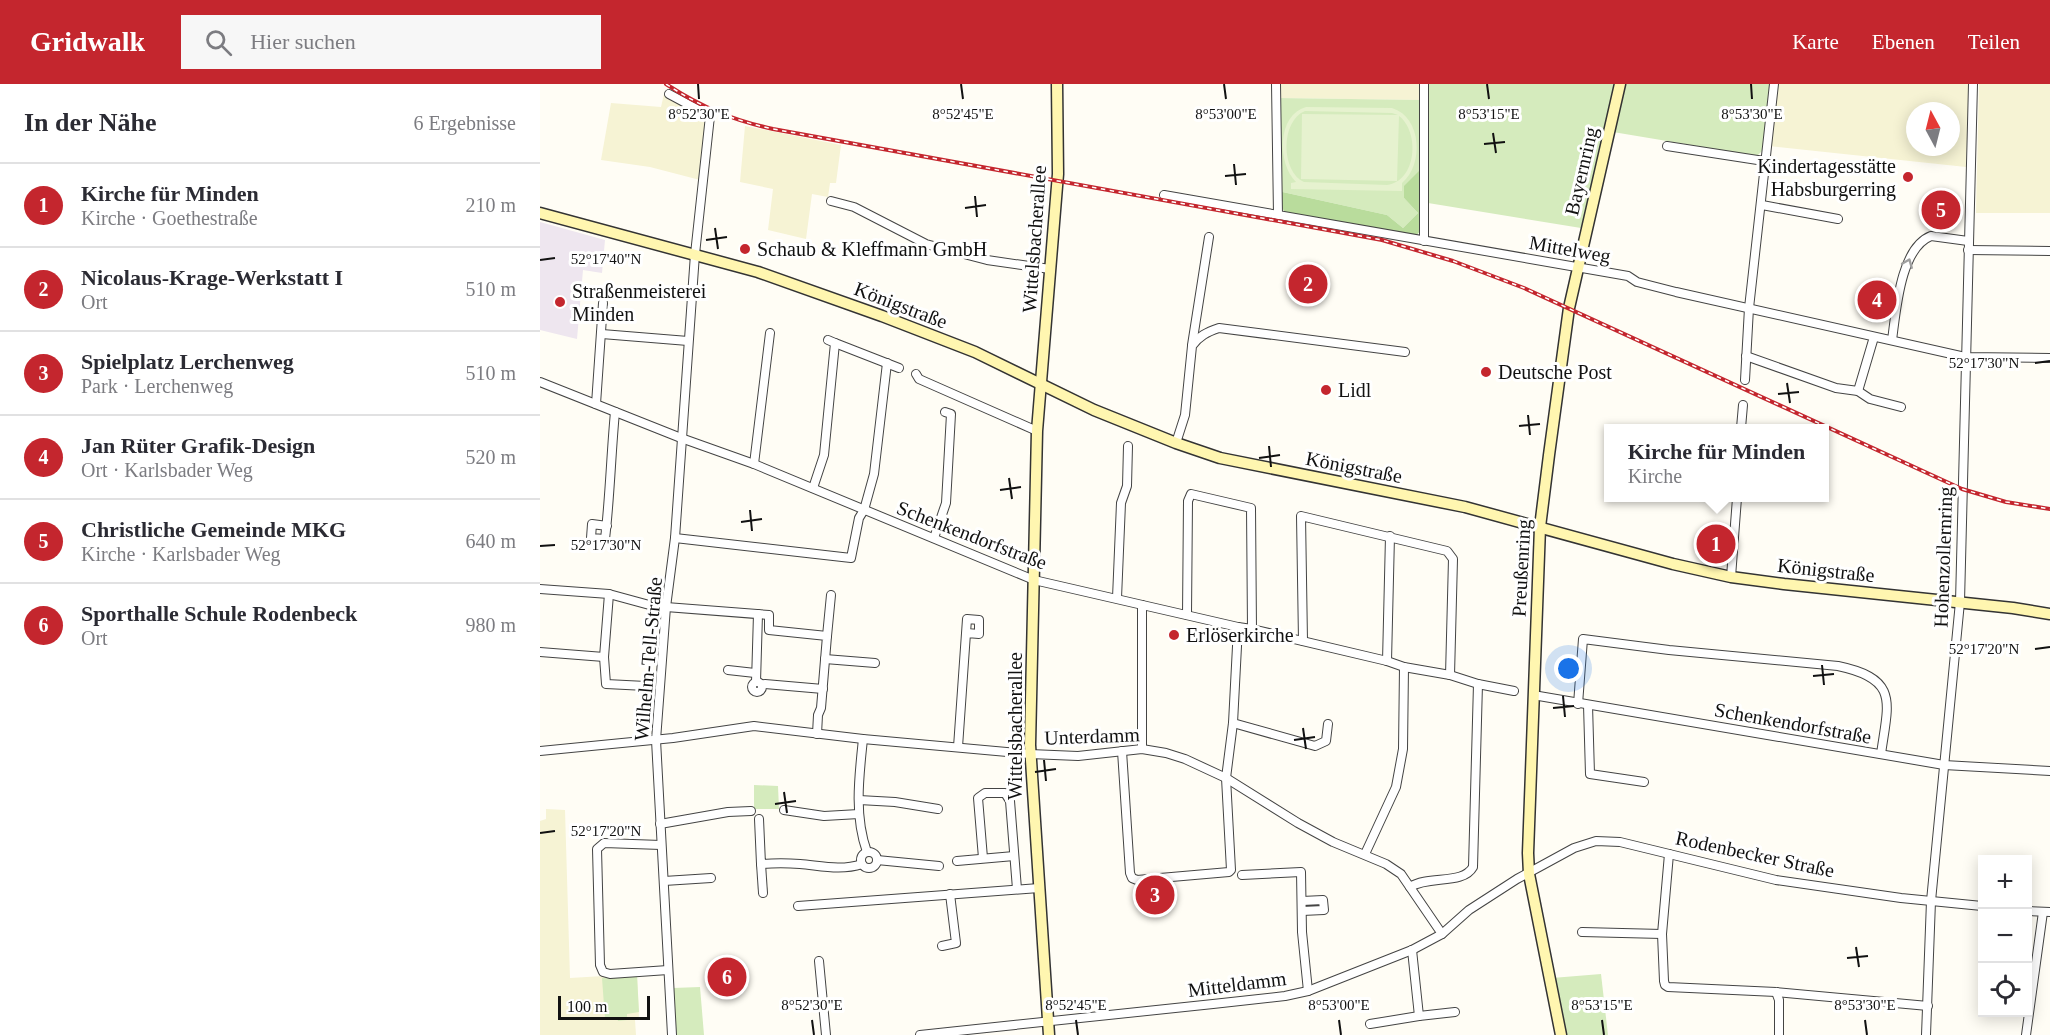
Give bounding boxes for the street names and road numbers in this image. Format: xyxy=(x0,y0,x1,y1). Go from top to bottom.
street label: Bayernring xyxy=(1560,125,1603,218)
street label: Wittelsbacherallee xyxy=(1018,164,1050,314)
street label: Mittelweg xyxy=(1527,231,1612,268)
street label: Königstraße xyxy=(851,277,951,334)
street label: Königstraße xyxy=(1304,447,1404,488)
street label: Hohenzollernring xyxy=(1930,486,1957,628)
street label: Schenkendorfstraße xyxy=(894,496,1050,574)
street label: Preußenring xyxy=(1507,519,1536,617)
street label: Königstraße xyxy=(1776,554,1876,587)
street label: Wilhelm-Tell-Straße xyxy=(630,576,666,742)
street label: Wittelsbacherallee xyxy=(1004,652,1026,800)
street label: Schenkendorfstraße xyxy=(1713,698,1873,748)
street label: Unterdamm xyxy=(1044,723,1141,749)
street label: Rodenbecker Straße xyxy=(1674,826,1836,882)
street label: Mitteldamm xyxy=(1187,967,1288,1001)

